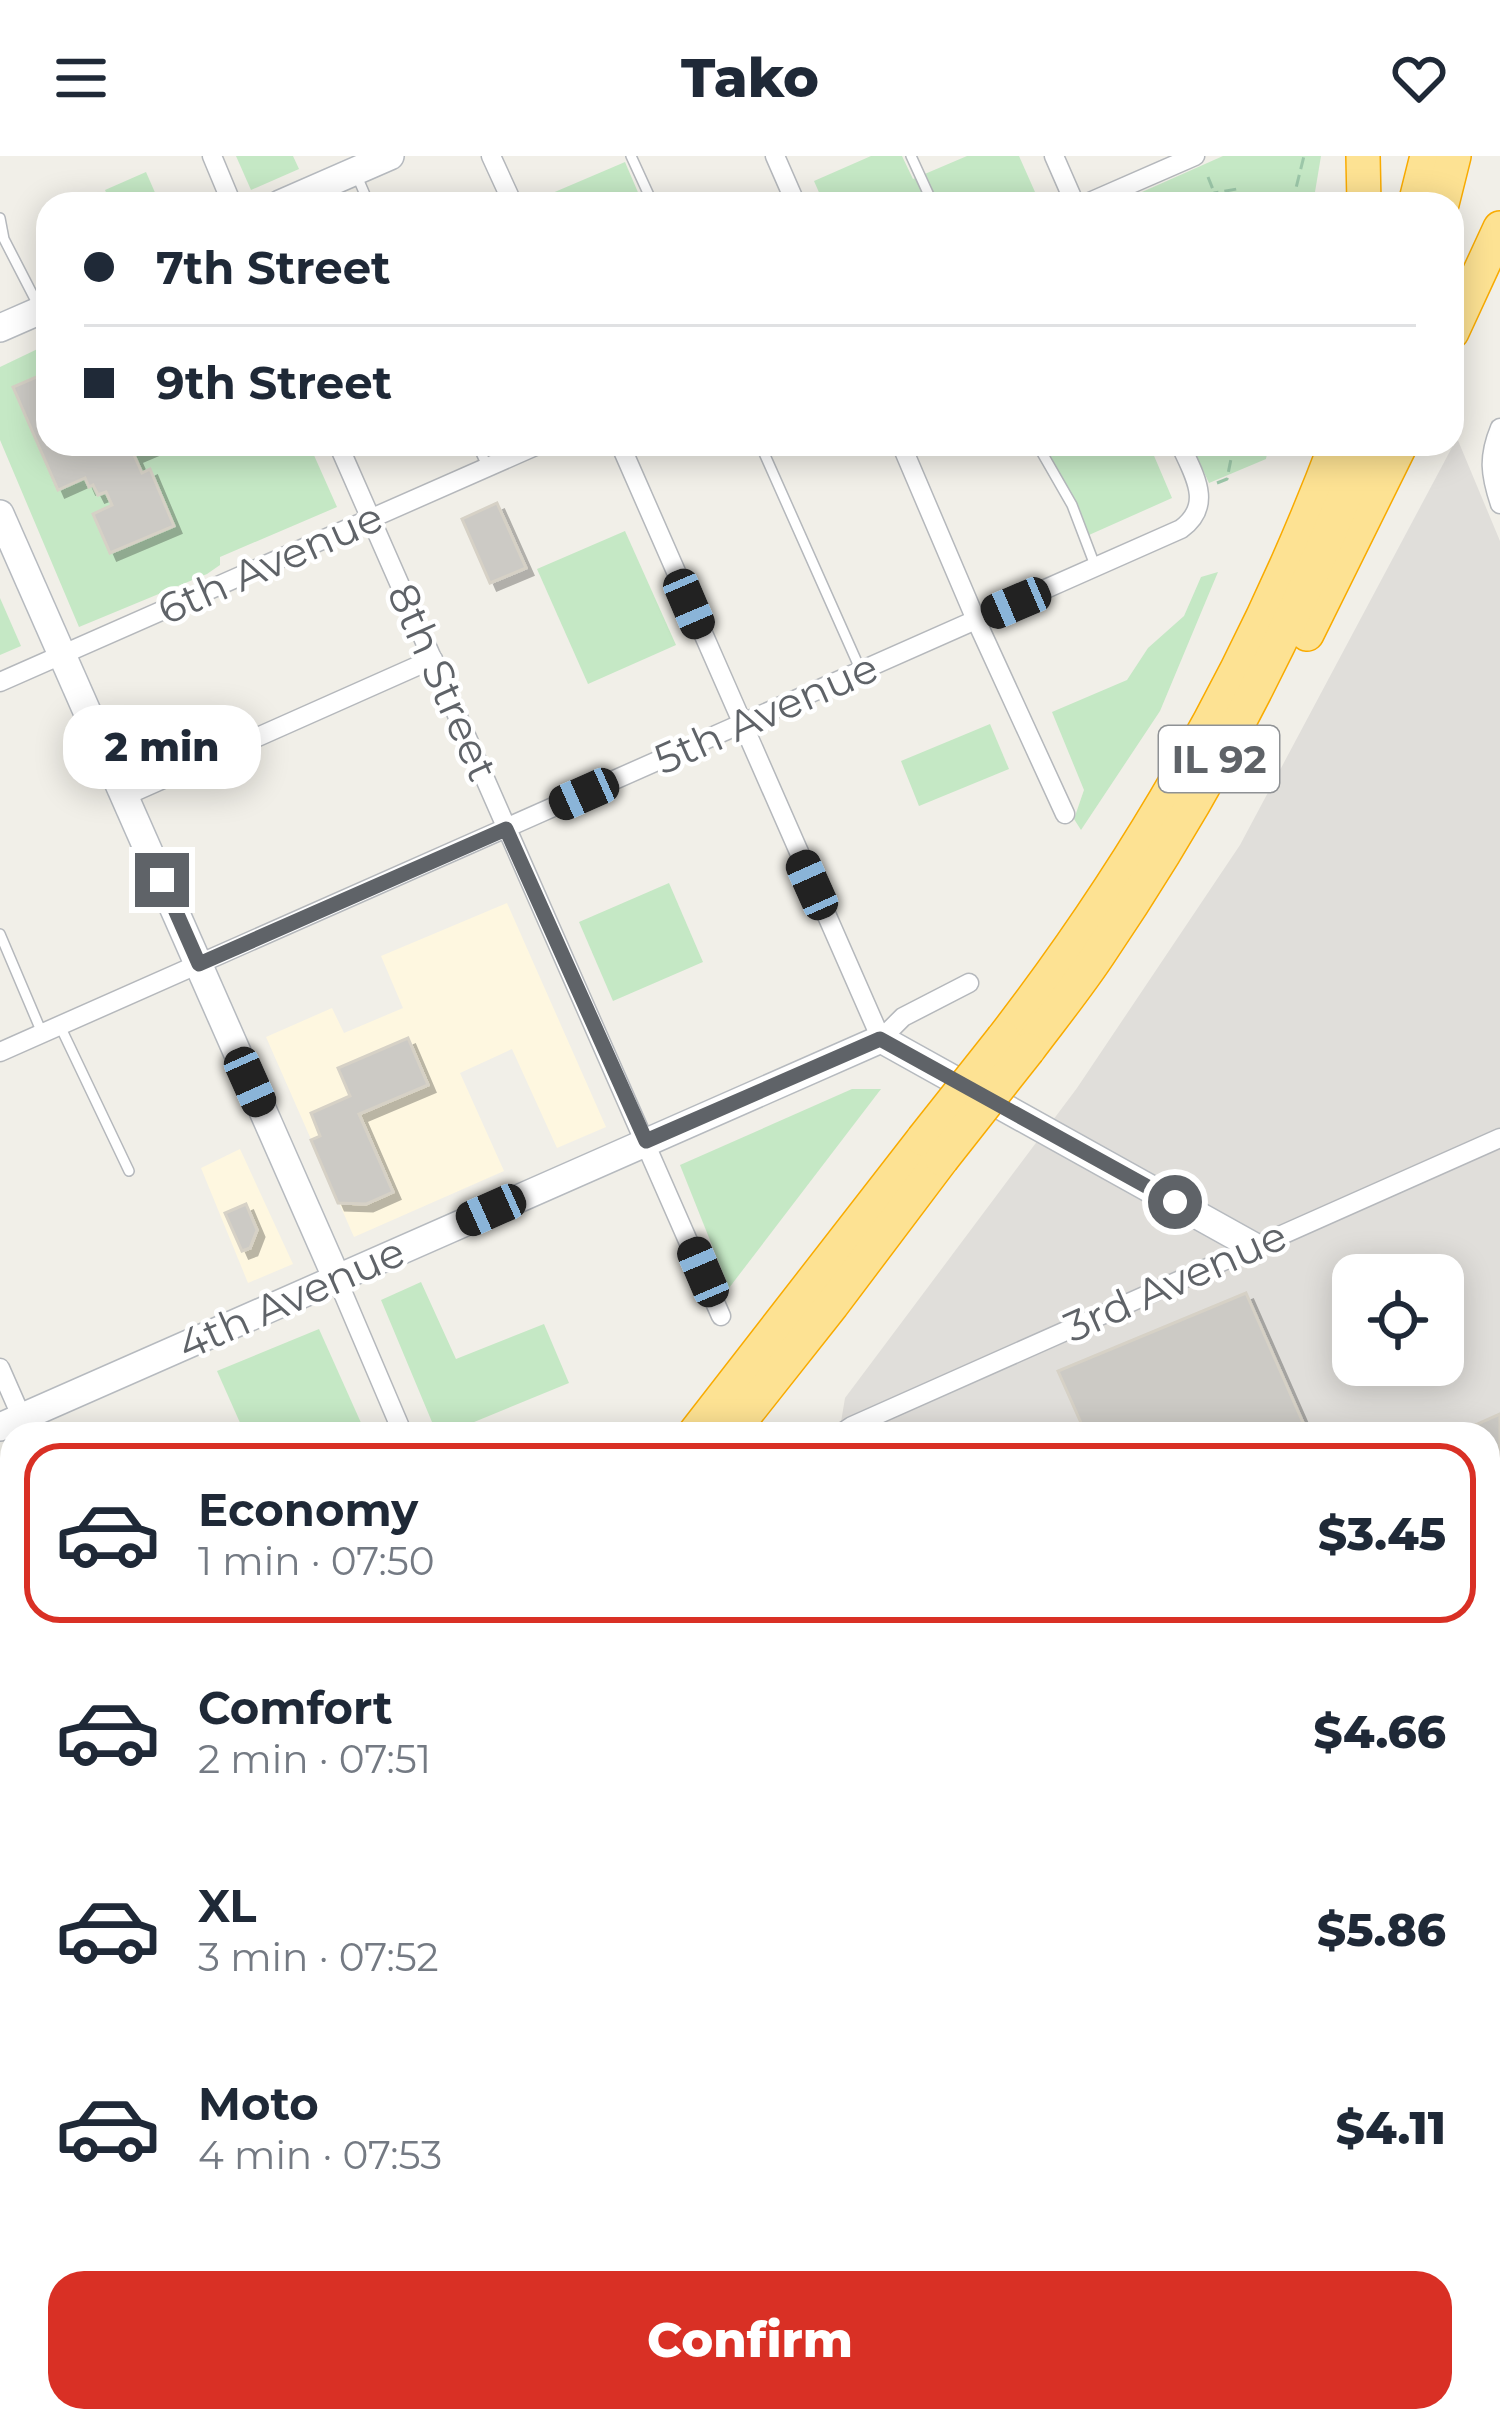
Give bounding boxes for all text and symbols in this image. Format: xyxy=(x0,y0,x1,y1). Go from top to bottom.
icon: menu xyxy=(48,45,114,111)
text: Tako xyxy=(681,45,819,111)
icon: heart xyxy=(1386,45,1452,111)
text: 7th Street xyxy=(156,240,391,295)
text: 9th Street xyxy=(156,355,392,410)
street label: 6th Avenue xyxy=(150,490,390,636)
car xyxy=(658,564,720,644)
car xyxy=(976,572,1056,634)
street label: 8th Street xyxy=(376,575,510,789)
street label: 5th Avenue xyxy=(646,641,886,785)
callout: 2 min xyxy=(63,706,261,790)
text: 2 min xyxy=(105,723,219,771)
road number: IL 92 xyxy=(1159,726,1279,792)
car xyxy=(544,763,624,825)
car xyxy=(781,845,843,925)
route end xyxy=(135,853,189,907)
car xyxy=(219,1042,281,1122)
route start xyxy=(1148,1175,1202,1229)
car xyxy=(451,1179,531,1241)
street label: 3rd Avenue xyxy=(1056,1209,1294,1353)
street label: 4th Avenue xyxy=(170,1225,412,1371)
car xyxy=(672,1232,734,1312)
map controls xyxy=(1332,1254,1464,1386)
button: locate xyxy=(1332,1254,1464,1386)
icon: car xyxy=(54,1479,162,1587)
text: Economy xyxy=(198,1482,418,1537)
text: $3.45 xyxy=(1318,1506,1446,1561)
text: 1 min · 07:50 xyxy=(198,1537,435,1585)
icon: car xyxy=(54,1677,162,1785)
text: Comfort xyxy=(198,1680,393,1735)
text: $4.66 xyxy=(1314,1704,1446,1759)
text: 2 min · 07:51 xyxy=(198,1735,431,1783)
icon: car xyxy=(54,1875,162,1983)
text: XL xyxy=(198,1878,256,1933)
text: $5.86 xyxy=(1317,1902,1446,1957)
text: 3 min · 07:52 xyxy=(198,1933,439,1981)
icon: car xyxy=(54,2073,162,2181)
text: Moto xyxy=(198,2076,319,2131)
text: $4.11 xyxy=(1336,2100,1446,2155)
text: 4 min · 07:53 xyxy=(198,2131,442,2179)
button: Confirm xyxy=(48,2271,1452,2409)

